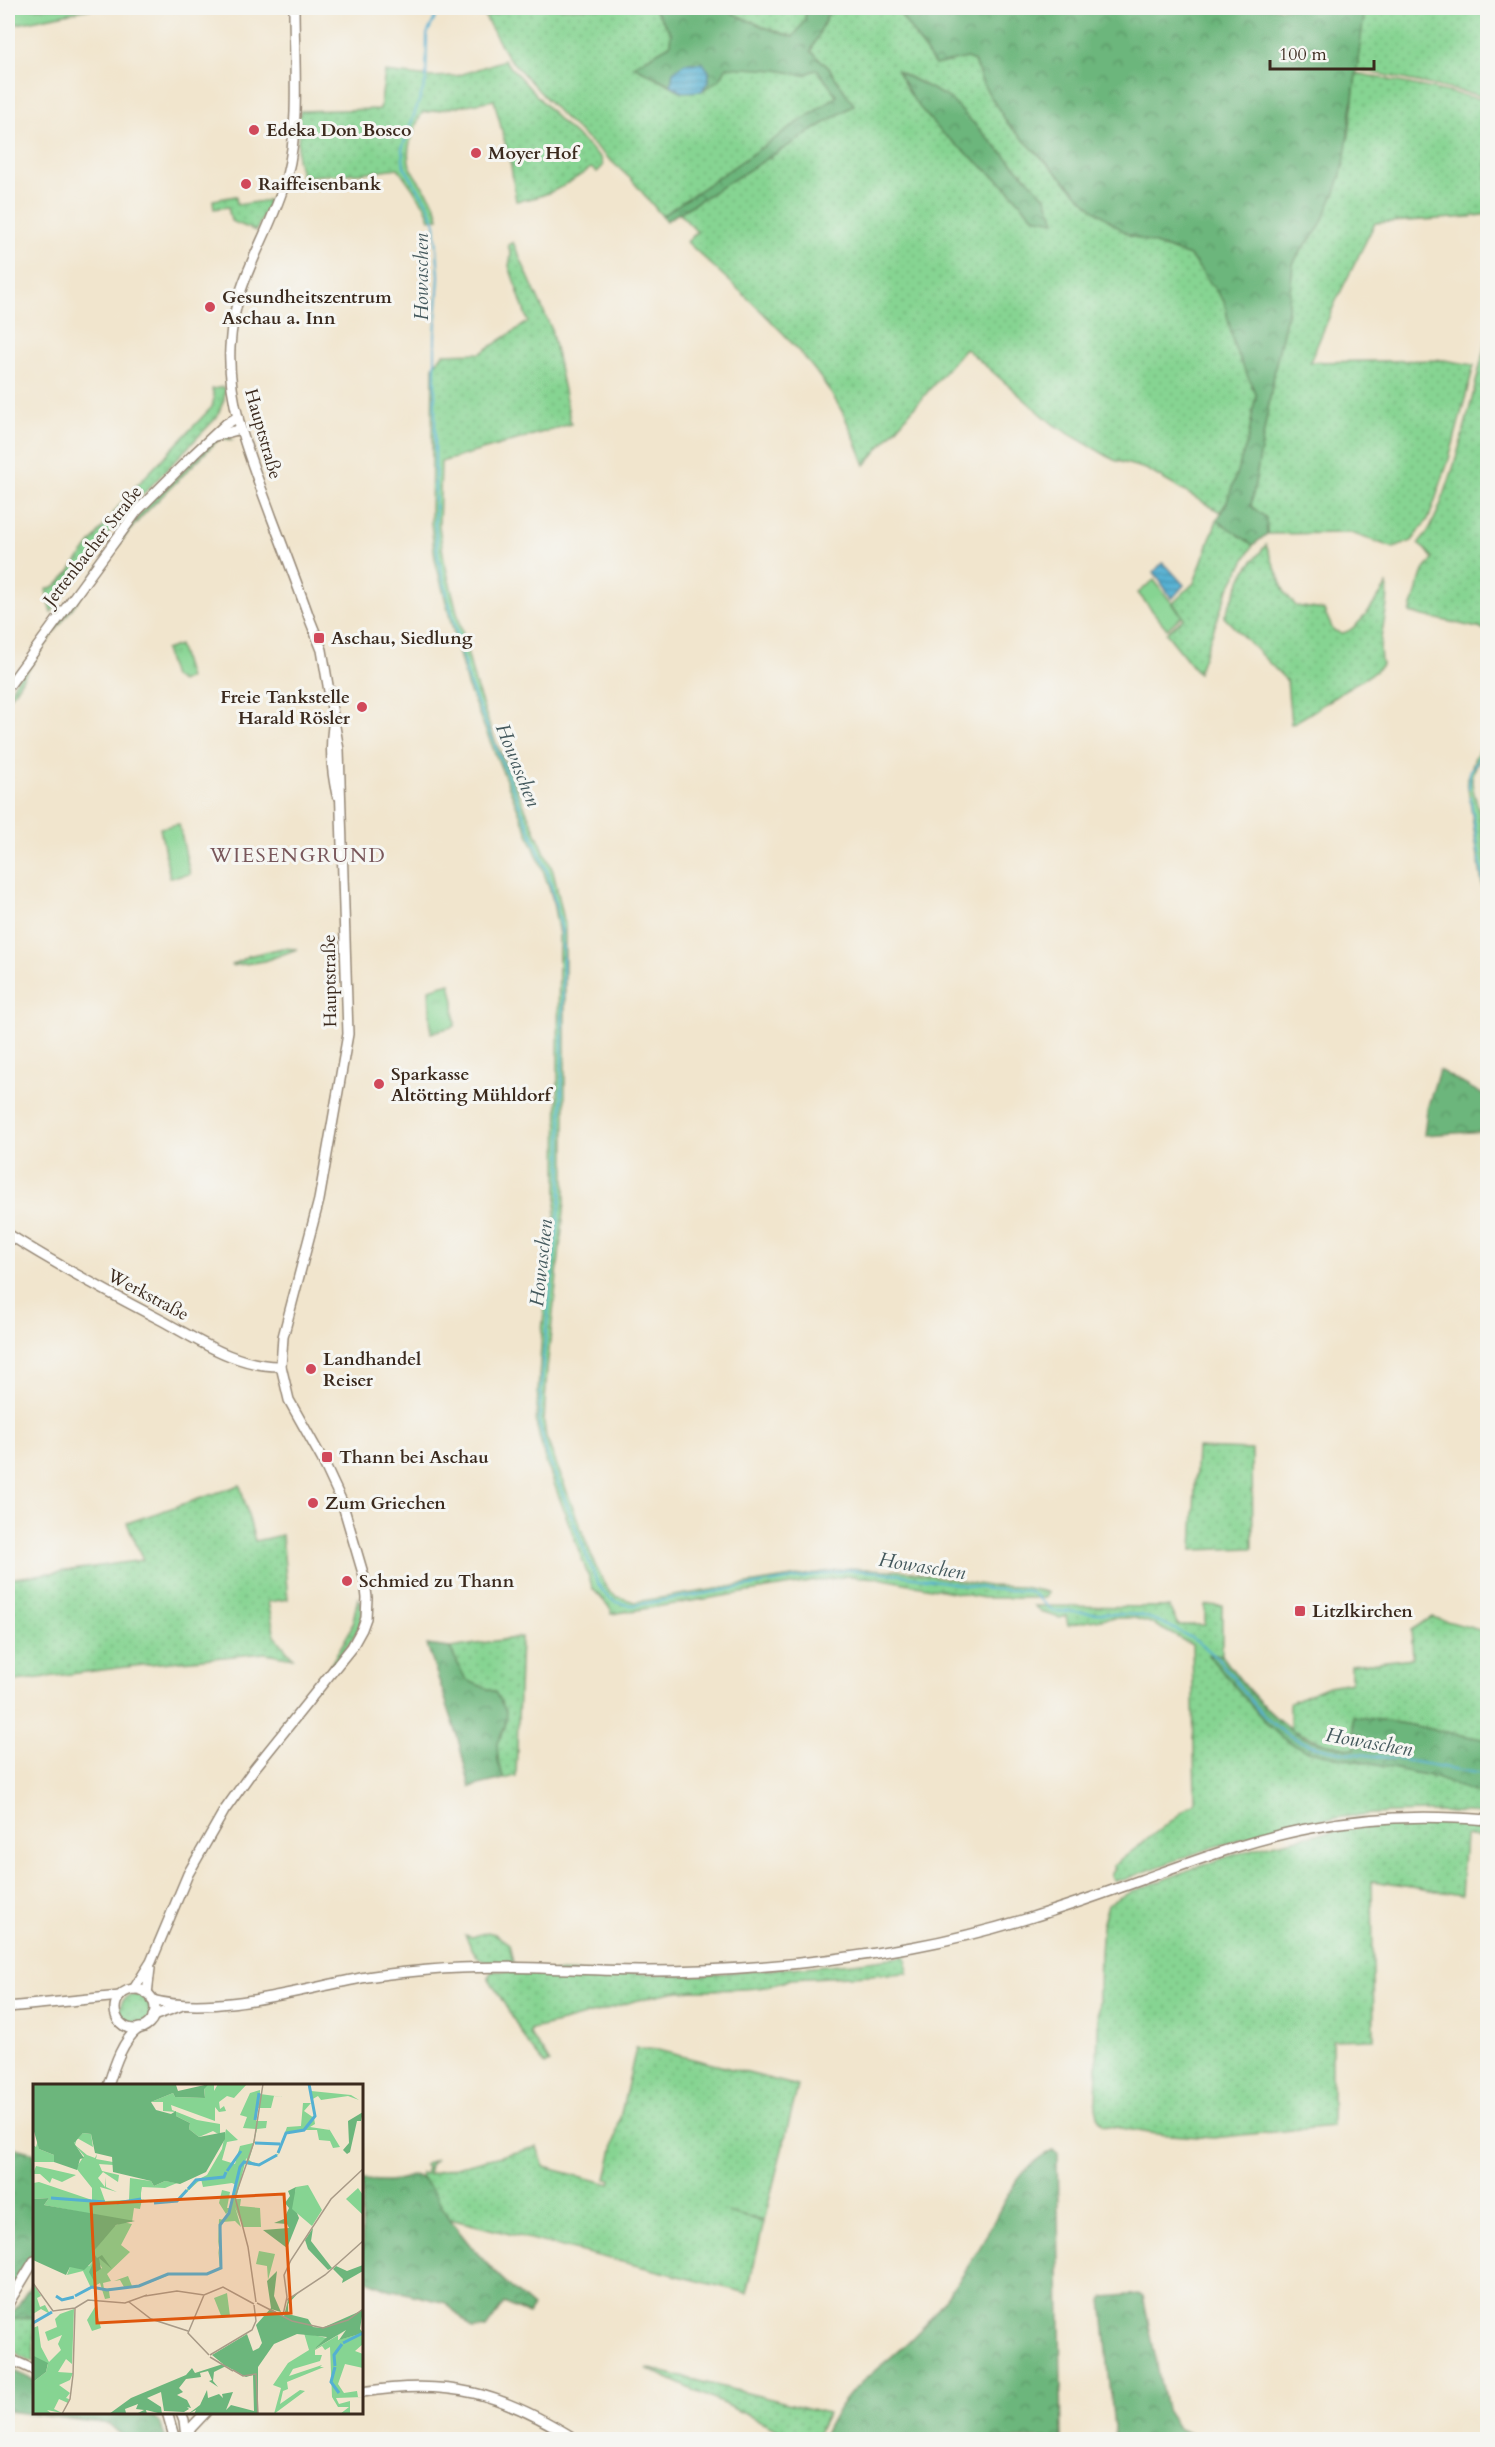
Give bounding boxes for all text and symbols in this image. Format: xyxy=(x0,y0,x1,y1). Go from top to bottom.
scale bar xyxy=(1270,33,1374,71)
text: 100 m xyxy=(1279,42,1327,67)
place label: Edeka Don Bosco xyxy=(266,118,412,143)
marker: Edeka Don Bosco xyxy=(247,123,261,137)
place label: Moyer Hof xyxy=(488,141,581,166)
marker: Moyer Hof xyxy=(469,146,483,160)
place label: Raiffeisenbank xyxy=(258,172,382,197)
marker: Raiffeisenbank xyxy=(239,177,253,191)
water label: Howaschen xyxy=(408,233,435,321)
place label: Gesundheitszentrum Aschau a. Inn xyxy=(222,285,392,331)
marker: Gesundheitszentrum Aschau a. Inn xyxy=(203,300,217,314)
street label: Hauptstraße xyxy=(238,386,288,482)
street label: Jettenbacher Straße xyxy=(36,480,148,614)
place label: Aschau, Siedlung xyxy=(331,626,473,651)
marker: Aschau, Siedlung xyxy=(312,631,326,645)
place label: Freie Tankstelle Harald Rösler xyxy=(220,685,351,731)
marker: Freie Tankstelle Harald Rösler xyxy=(355,700,369,714)
water label: Howaschen xyxy=(489,719,547,811)
district label: WIESENGRUND xyxy=(209,842,386,869)
street label: Hauptstraße xyxy=(317,934,343,1028)
place label: Sparkasse Altötting Mühldorf xyxy=(391,1062,554,1108)
marker: Sparkasse Altötting Mühldorf xyxy=(372,1077,386,1091)
water label: Howaschen xyxy=(523,1218,559,1308)
street label: Werkstraße xyxy=(102,1263,193,1327)
place label: Landhandel Reiser xyxy=(323,1347,421,1393)
marker: Landhandel Reiser xyxy=(304,1362,318,1376)
place label: Thann bei Aschau xyxy=(339,1445,489,1470)
marker: Thann bei Aschau xyxy=(320,1450,334,1464)
place label: Zum Griechen xyxy=(325,1491,446,1516)
marker: Zum Griechen xyxy=(306,1496,320,1510)
water label: Howaschen xyxy=(877,1546,968,1586)
place label: Schmied zu Thann xyxy=(359,1569,515,1594)
marker: Schmied zu Thann xyxy=(340,1574,354,1588)
place label: Litzlkirchen xyxy=(1312,1599,1413,1624)
marker: Litzlkirchen xyxy=(1293,1604,1307,1618)
water label: Howaschen xyxy=(1324,1721,1415,1763)
inset map xyxy=(33,2084,363,2414)

